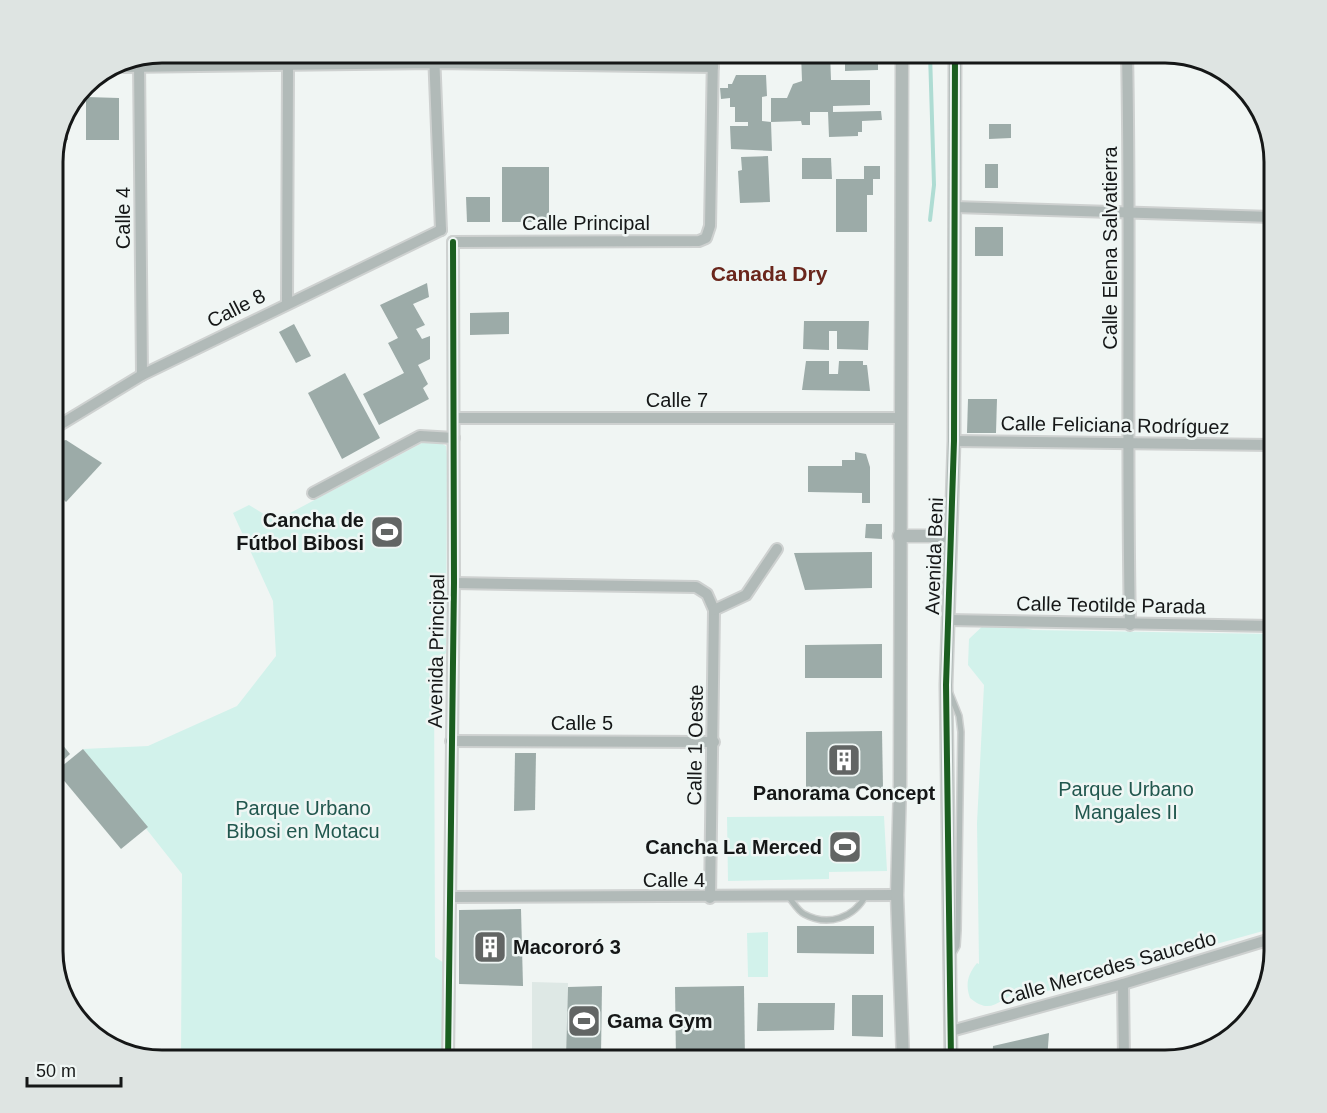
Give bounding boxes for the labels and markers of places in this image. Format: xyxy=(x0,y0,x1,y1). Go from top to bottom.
place label: Cancha de Fútbol Bibosi xyxy=(236,509,364,554)
sports icon: Cancha de Fútbol Bibosi xyxy=(369,514,405,550)
building icon: Panorama Concept xyxy=(826,742,862,778)
place label: Panorama Concept xyxy=(753,782,935,804)
sports icon: Cancha La Merced xyxy=(827,829,863,865)
place label: Cancha La Merced xyxy=(645,836,822,858)
building icon: Macororó 3 xyxy=(472,929,508,965)
place label: Macororó 3 xyxy=(513,936,621,958)
sports icon: Gama Gym xyxy=(566,1003,602,1039)
place label: Gama Gym xyxy=(607,1010,713,1032)

